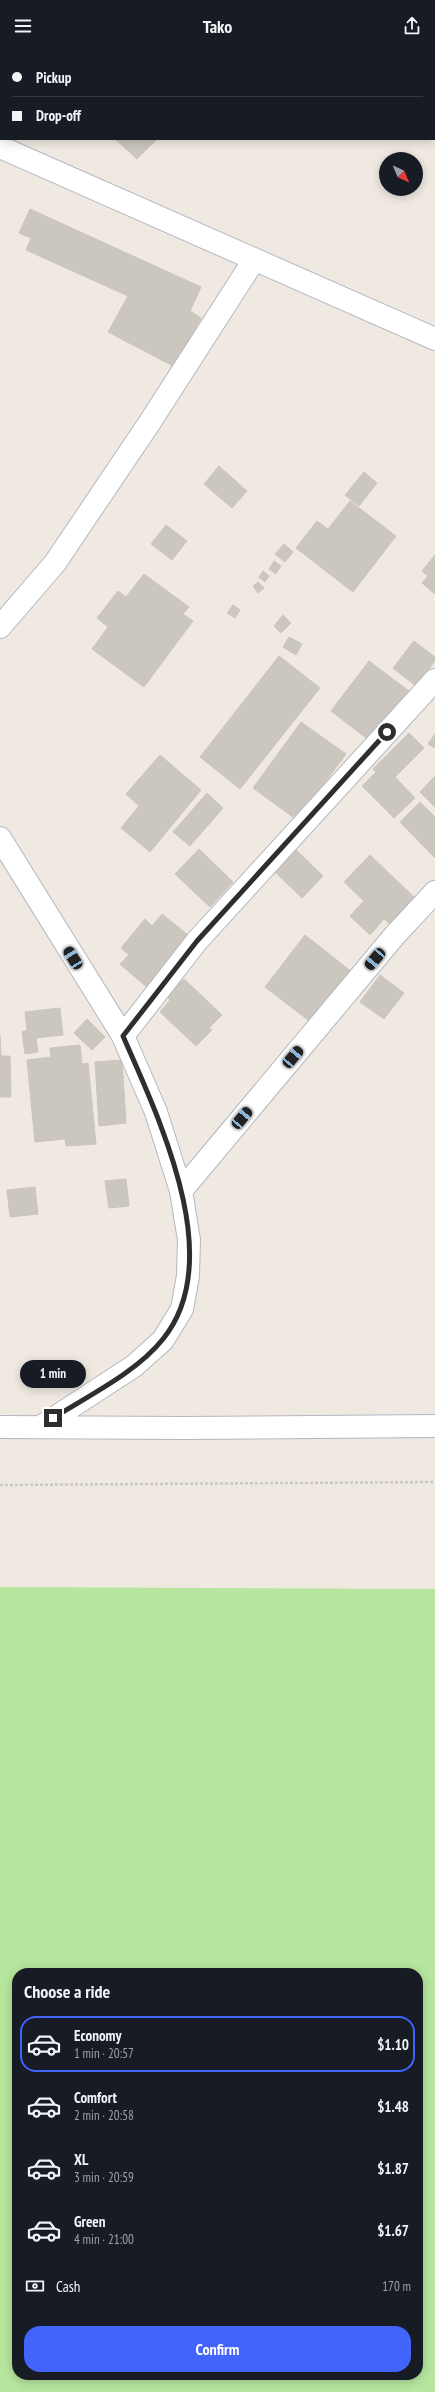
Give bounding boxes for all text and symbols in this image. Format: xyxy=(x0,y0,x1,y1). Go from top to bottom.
icon: menu xyxy=(12,15,34,37)
text: Tako xyxy=(203,15,232,38)
icon: share xyxy=(401,15,423,37)
text: Pickup xyxy=(36,68,71,87)
text: Drop-off xyxy=(36,106,81,125)
north arrow xyxy=(379,152,423,196)
map controls xyxy=(379,152,423,196)
route start xyxy=(378,723,396,741)
car xyxy=(62,945,84,971)
car xyxy=(363,946,387,972)
car xyxy=(281,1044,305,1070)
car xyxy=(230,1105,254,1131)
callout: 1 min xyxy=(20,1360,86,1388)
text: 1 min xyxy=(40,1365,66,1382)
route end xyxy=(44,1409,62,1427)
text: Choose a ride xyxy=(24,1980,110,2003)
icon: car xyxy=(26,2026,62,2062)
text: Economy xyxy=(74,2026,122,2045)
text: $1.10 xyxy=(377,2035,409,2054)
text: 1 min · 20:57 xyxy=(74,2045,134,2062)
icon: car xyxy=(26,2088,62,2124)
text: Comfort xyxy=(74,2088,117,2107)
text: $1.48 xyxy=(377,2097,409,2116)
text: 2 min · 20:58 xyxy=(74,2107,134,2124)
icon: car xyxy=(26,2150,62,2186)
text: XL xyxy=(74,2150,88,2169)
text: $1.87 xyxy=(377,2159,409,2178)
text: 3 min · 20:59 xyxy=(74,2169,134,2186)
icon: car xyxy=(26,2212,62,2248)
text: Green xyxy=(74,2212,106,2231)
text: $1.67 xyxy=(377,2221,409,2240)
text: 4 min · 21:00 xyxy=(74,2231,134,2248)
icon: cash xyxy=(24,2275,46,2297)
text: Cash xyxy=(56,2277,80,2296)
text: 170 m xyxy=(382,2278,411,2295)
button: Confirm xyxy=(24,2326,411,2372)

